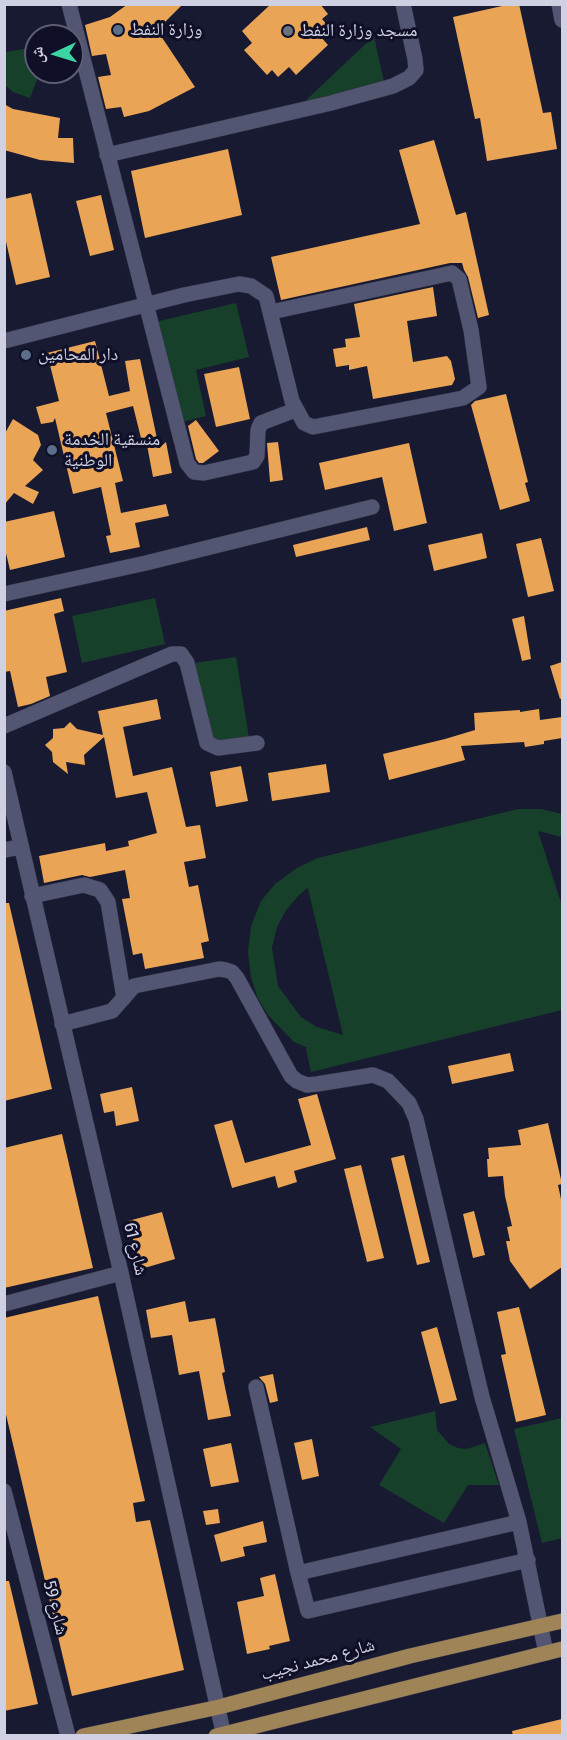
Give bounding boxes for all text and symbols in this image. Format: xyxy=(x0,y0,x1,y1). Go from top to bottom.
place label: وزارة النفط xyxy=(130,19,202,41)
place label: مسجد وزارة النفط xyxy=(300,20,417,42)
marker: وزارة النفط xyxy=(111,23,125,37)
north arrow xyxy=(24,24,84,84)
marker: مسجد وزارة النفط xyxy=(281,24,295,38)
text: ش xyxy=(27,46,48,64)
place label: دار المحامين xyxy=(38,344,118,366)
marker: دار المحامين xyxy=(19,348,33,362)
place label: منسقية الخدمة الوطنية xyxy=(64,429,160,472)
marker: منسقية الخدمة الوطنية xyxy=(45,443,59,457)
street label: شارع 61 xyxy=(118,1220,152,1278)
street label: شارع 59 xyxy=(38,1579,72,1637)
street label: شارع محمد نجيب xyxy=(259,1634,377,1686)

